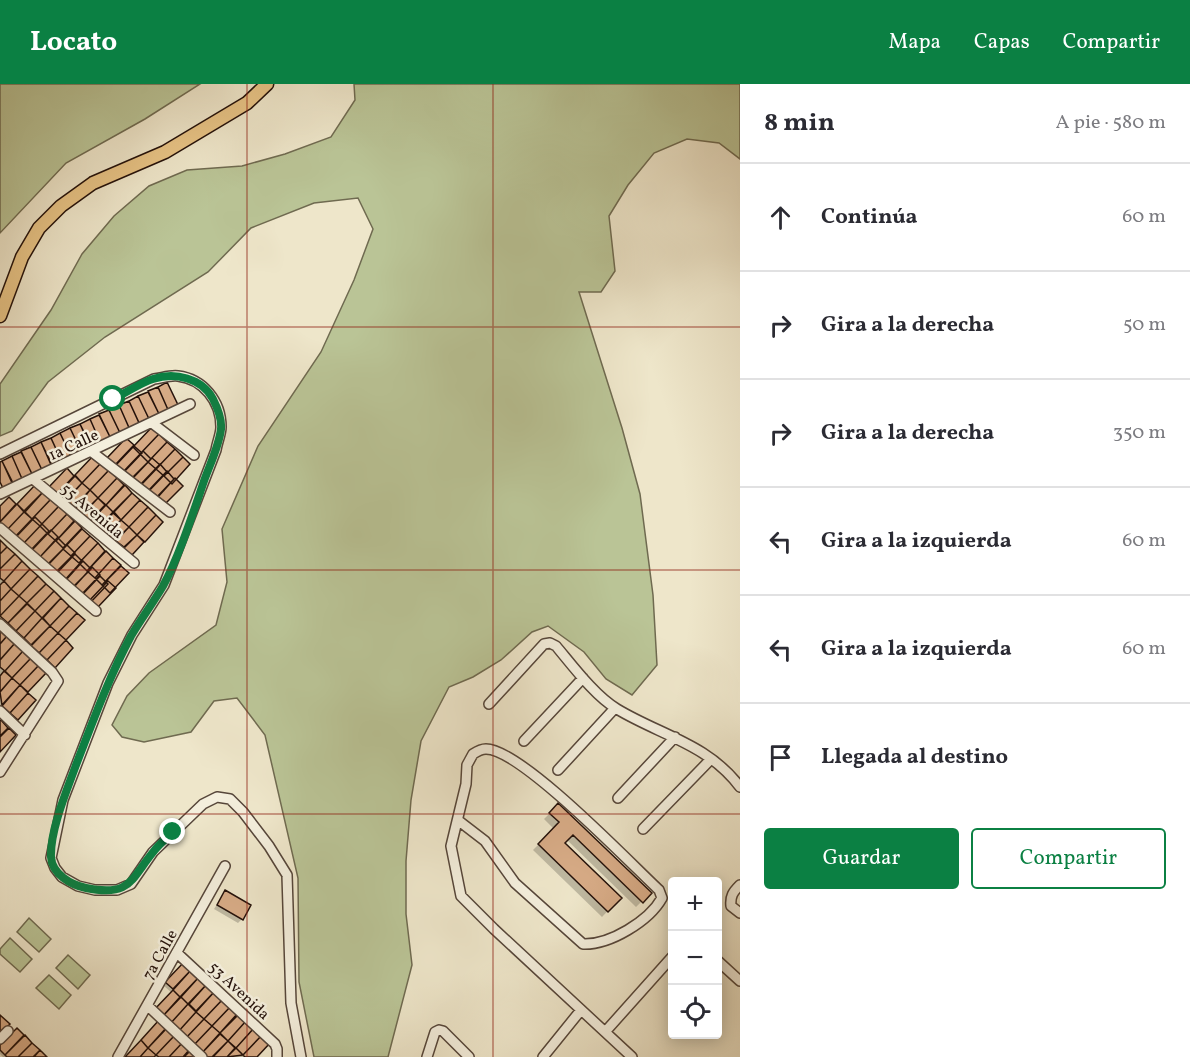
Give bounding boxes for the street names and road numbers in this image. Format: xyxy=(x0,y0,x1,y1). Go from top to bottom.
street label: 1a Calle xyxy=(45,425,102,467)
street label: 55 Avenida xyxy=(55,479,128,544)
street label: 7a Calle xyxy=(138,926,184,984)
street label: 53 Avenida xyxy=(203,957,274,1026)

